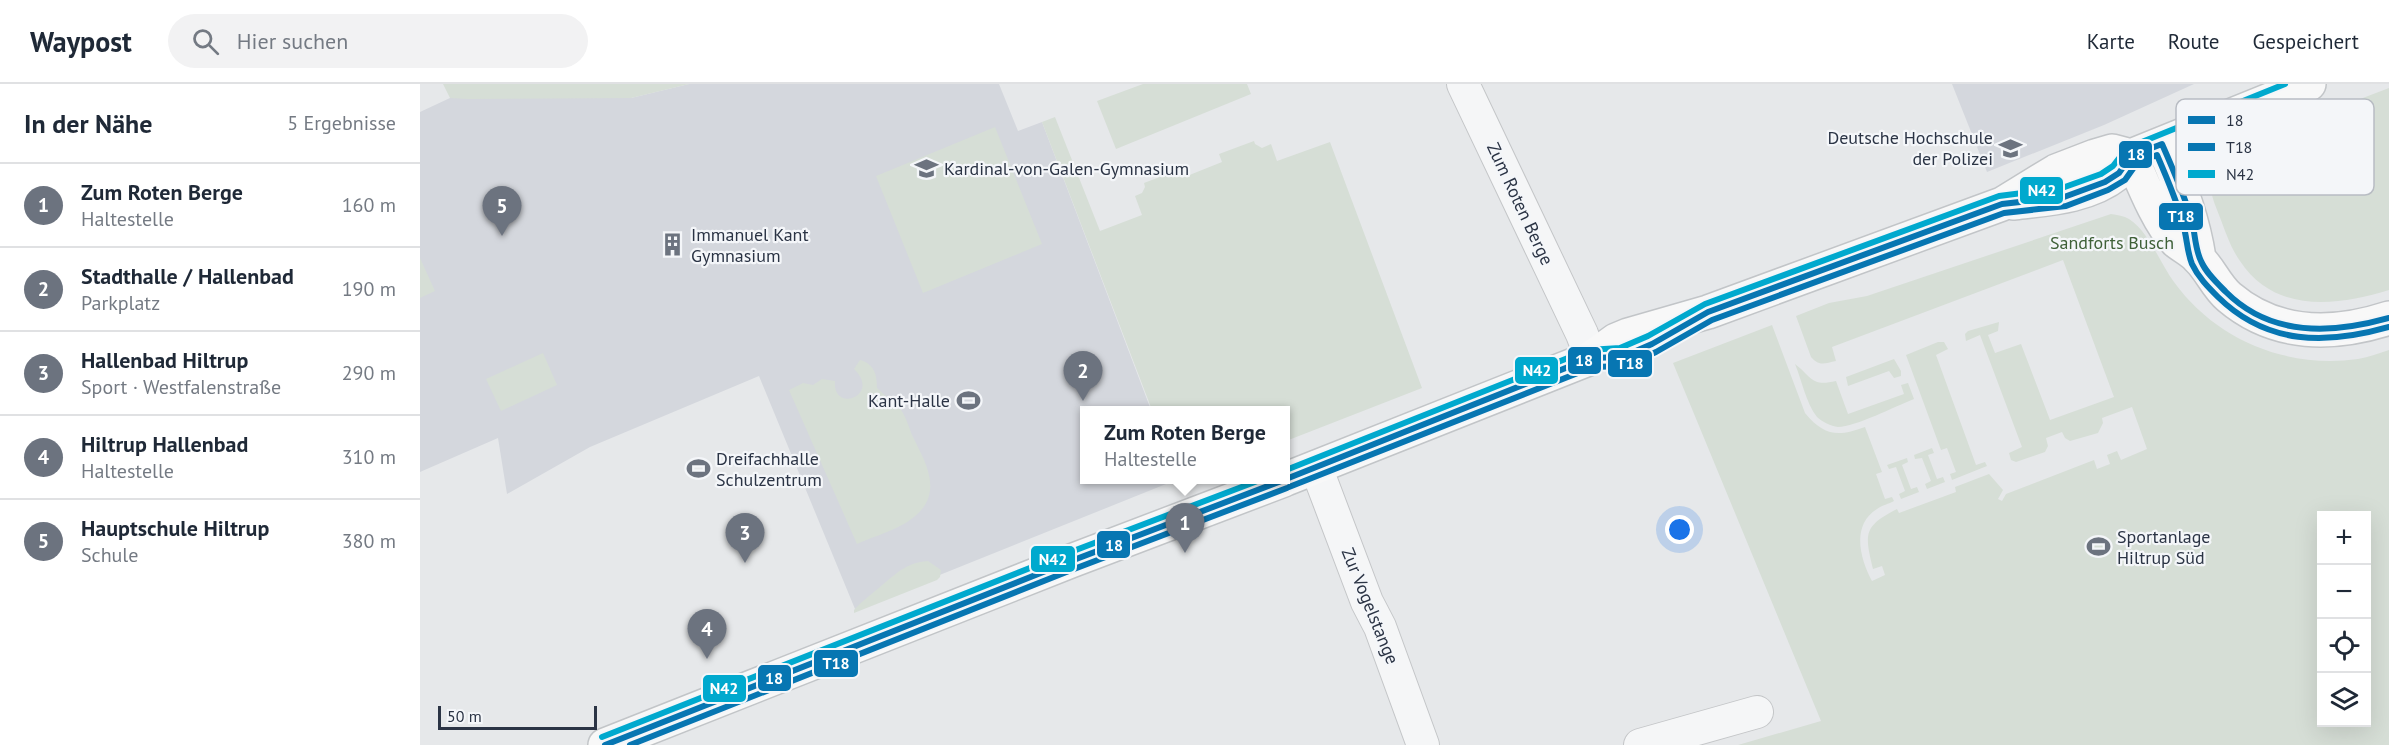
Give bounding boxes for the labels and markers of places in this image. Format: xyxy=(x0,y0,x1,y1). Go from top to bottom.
place label: Deutsche Hochschule der Polizei xyxy=(1827,126,1993,170)
school or university icon: Deutsche Hochschule der Polizei xyxy=(1998,135,2024,161)
school or university icon: Kardinal-von-Galen-Gymnasium xyxy=(913,156,939,182)
place label: Kardinal-von-Galen-Gymnasium xyxy=(944,157,1189,180)
pin: 5 xyxy=(482,186,521,236)
place label: Immanuel Kant Gymnasium xyxy=(691,223,809,267)
building icon: Immanuel Kant Gymnasium xyxy=(660,232,686,258)
pin: 2 xyxy=(1064,352,1102,401)
sports icon: Kant-Halle xyxy=(955,388,981,414)
place label: Kant-Halle xyxy=(868,389,950,412)
place label: Dreifachhalle Schulzentrum xyxy=(716,447,822,491)
sports icon: Dreifachhalle Schulzentrum xyxy=(685,456,711,482)
pin: 1 xyxy=(1166,504,1204,553)
pin: 3 xyxy=(726,514,764,563)
place label: Sportanlage Hiltrup Süd xyxy=(2117,525,2210,569)
sports icon: Sportanlage Hiltrup Süd xyxy=(2086,534,2112,560)
pin: 4 xyxy=(688,610,726,659)

